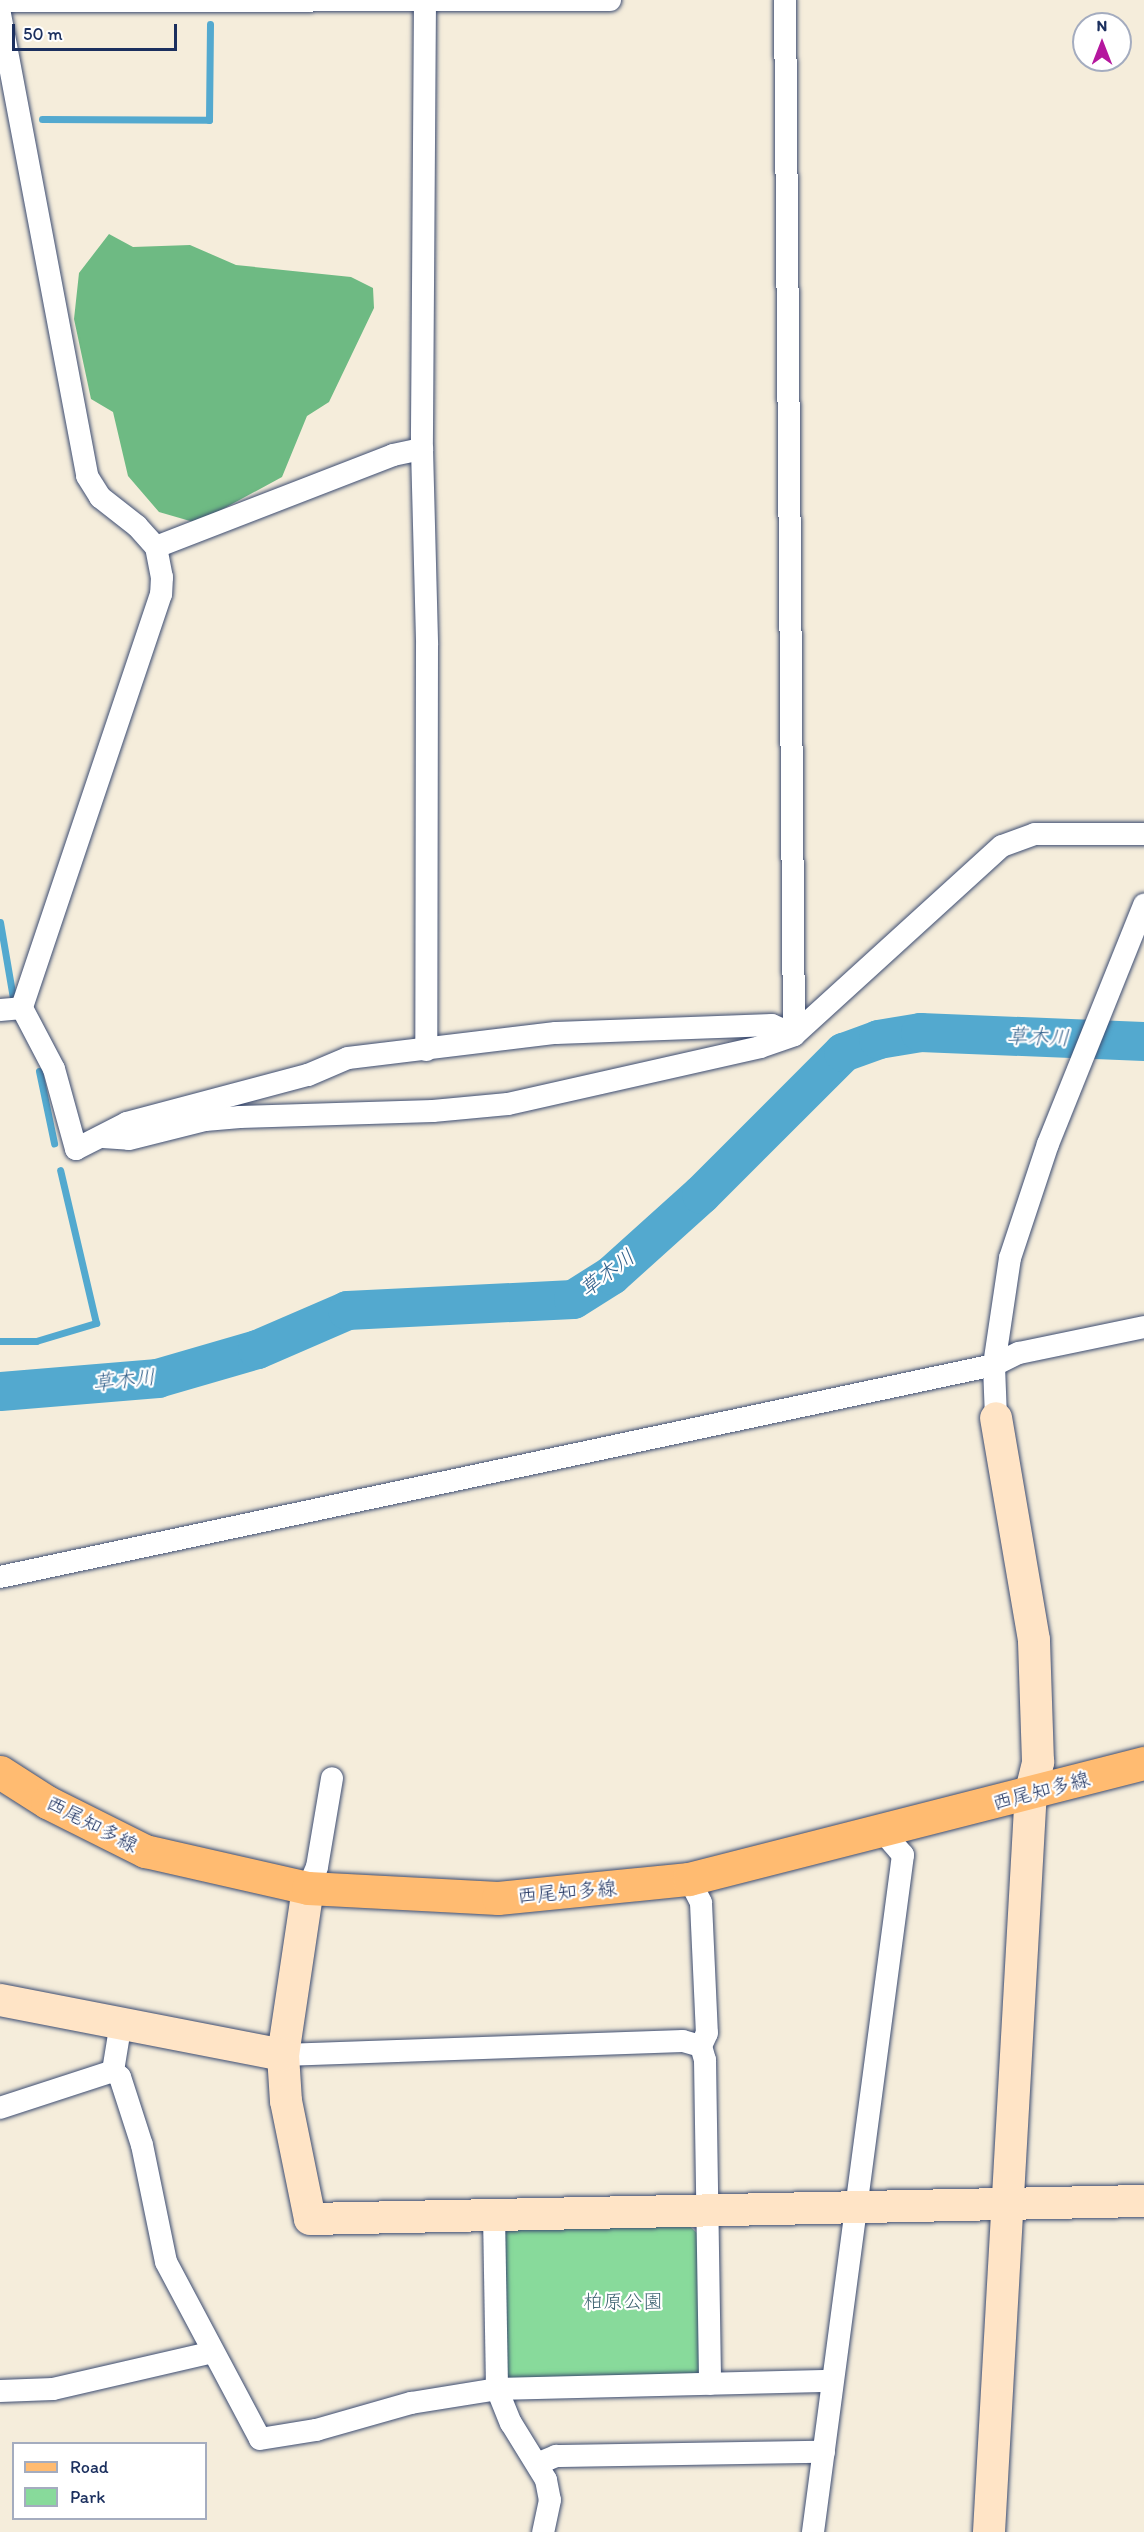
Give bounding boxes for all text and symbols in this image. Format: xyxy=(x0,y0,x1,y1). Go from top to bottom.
scale bar xyxy=(15,12,180,50)
north arrow xyxy=(1072,12,1132,72)
text: N xyxy=(1097,16,1107,35)
text: 50 m xyxy=(23,23,63,45)
water label: 草木川 xyxy=(1006,1023,1070,1051)
water label: 草木川 xyxy=(574,1244,640,1302)
water label: 草木川 xyxy=(91,1364,157,1396)
street label: 西尾知多線 xyxy=(990,1766,1092,1816)
street label: 西尾知多線 xyxy=(42,1791,142,1857)
street label: 西尾知多線 xyxy=(516,1876,618,1908)
park label: 柏原公園 xyxy=(583,2289,663,2313)
legend xyxy=(12,2442,207,2520)
text: Road xyxy=(70,2456,109,2478)
text: Park xyxy=(70,2486,105,2508)

